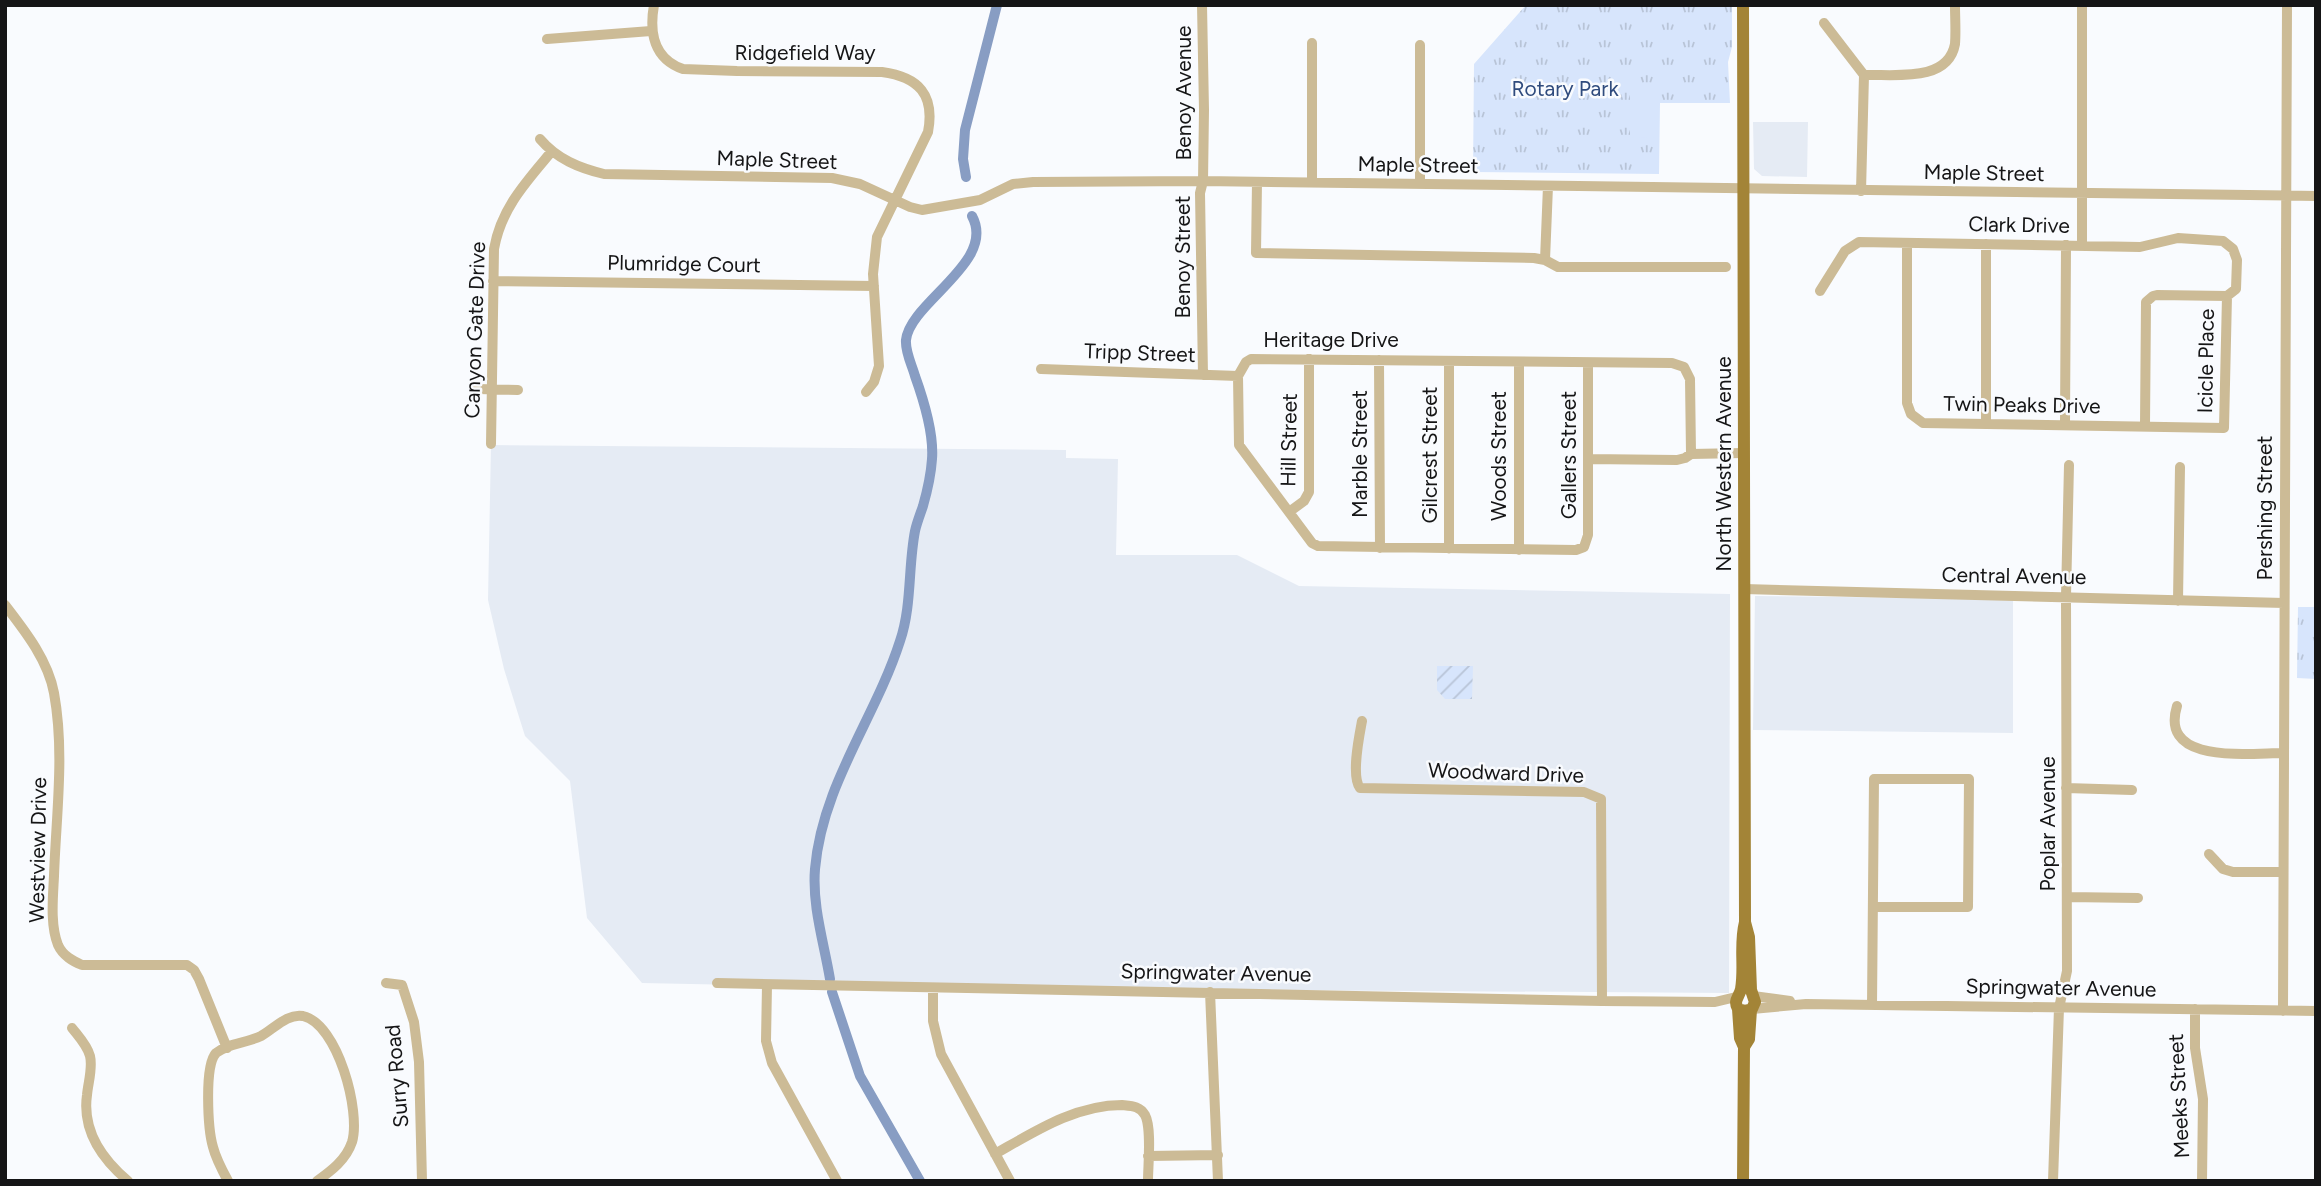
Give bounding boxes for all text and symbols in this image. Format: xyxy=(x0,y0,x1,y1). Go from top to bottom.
street label: Benoy Avenue xyxy=(1171,25,1196,161)
street label: Ridgefield Way xyxy=(734,40,876,65)
park label: Rotary Park xyxy=(1511,76,1619,101)
street label: Maple Street xyxy=(716,145,838,174)
street label: Maple Street xyxy=(1357,151,1479,178)
street label: Maple Street xyxy=(1923,159,2045,186)
street label: Benoy Street xyxy=(1170,195,1195,318)
street label: Clark Drive xyxy=(1968,211,2070,238)
street label: Canyon Gate Drive xyxy=(459,241,490,419)
street label: Plumridge Court xyxy=(607,250,761,277)
street label: Icicle Place xyxy=(2192,308,2219,414)
street label: Heritage Drive xyxy=(1263,327,1399,352)
street label: Tripp Street xyxy=(1084,338,1196,367)
street label: North Western Avenue xyxy=(1711,356,1736,572)
street label: Gilcrest Street xyxy=(1417,386,1442,524)
street label: Marble Street xyxy=(1347,390,1372,518)
street label: Woods Street xyxy=(1486,391,1511,521)
street label: Gallers Street xyxy=(1556,391,1581,519)
street label: Twin Peaks Drive xyxy=(1943,391,2101,418)
street label: Hill Street xyxy=(1275,393,1302,487)
street label: Pershing Street xyxy=(2252,435,2277,580)
street label: Central Avenue xyxy=(1941,562,2087,589)
street label: Poplar Avenue xyxy=(2035,756,2060,892)
street label: Woodward Drive xyxy=(1428,757,1584,788)
street label: Westview Drive xyxy=(24,777,51,923)
street label: Springwater Avenue xyxy=(1120,958,1312,987)
street label: Springwater Avenue xyxy=(1965,973,2157,1002)
street label: Surry Road xyxy=(380,1023,413,1129)
street label: Meeks Street xyxy=(2163,1033,2194,1159)

